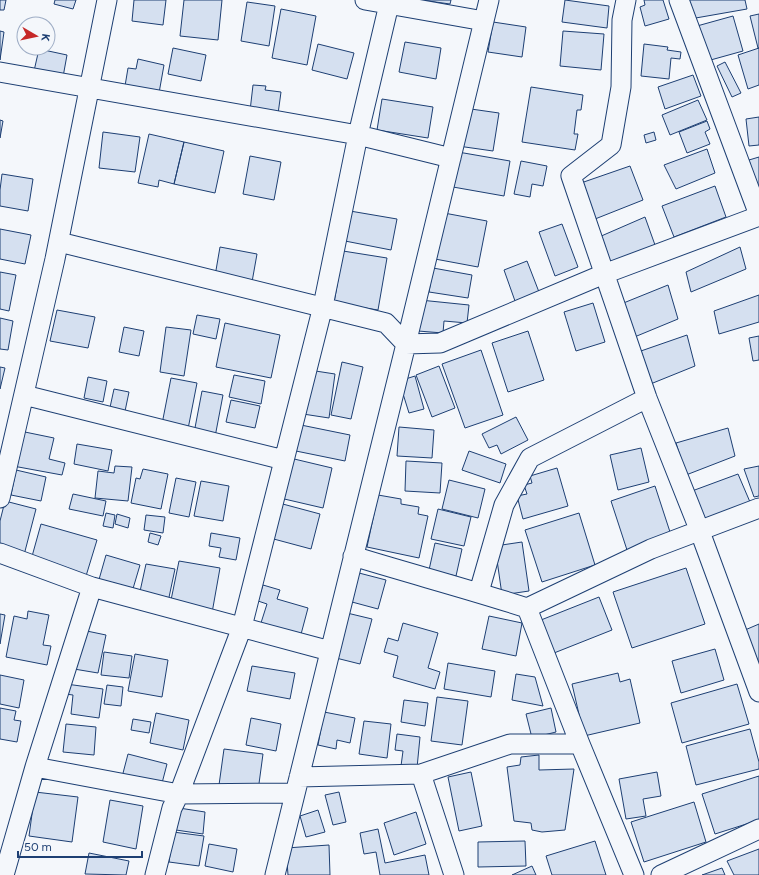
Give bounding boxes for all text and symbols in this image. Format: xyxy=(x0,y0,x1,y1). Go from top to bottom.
north arrow xyxy=(16,16,56,56)
text: K xyxy=(38,33,52,43)
scale bar xyxy=(18,833,142,859)
text: 50 m xyxy=(24,840,52,854)

